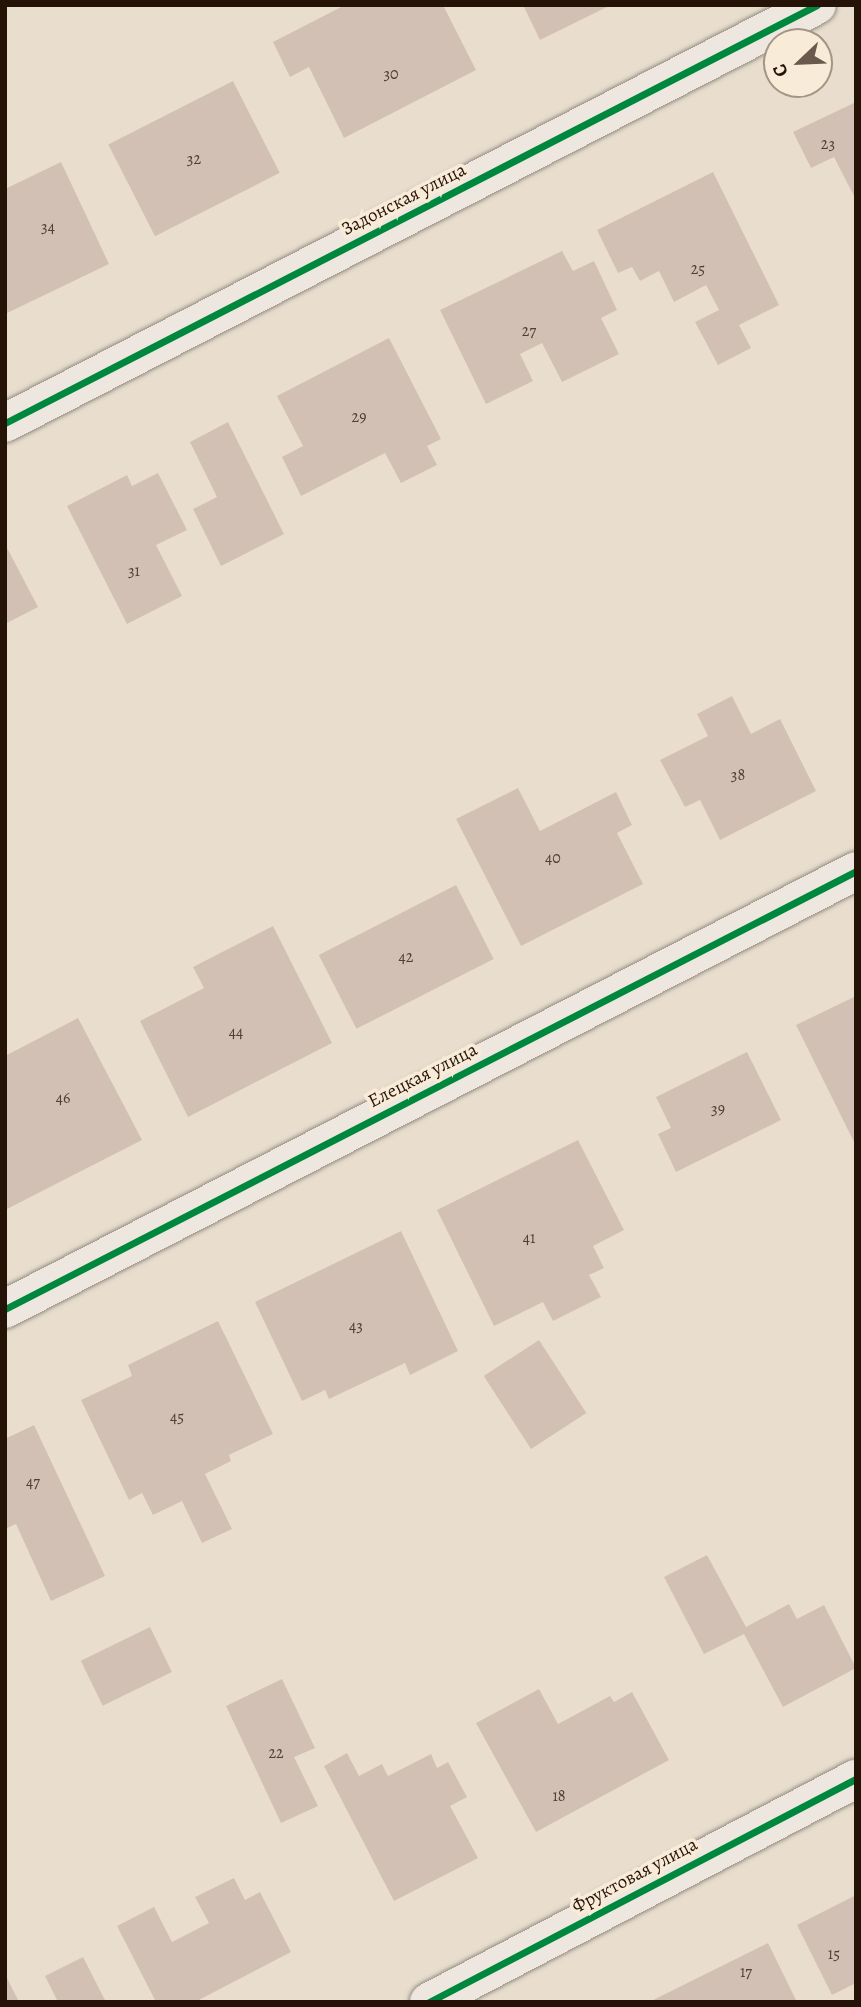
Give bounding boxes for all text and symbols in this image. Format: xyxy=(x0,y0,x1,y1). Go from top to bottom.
north arrow xyxy=(763,28,833,98)
text: С xyxy=(766,60,795,81)
house number: 30 xyxy=(383,64,399,84)
house number: 23 xyxy=(821,134,835,154)
house number: 32 xyxy=(187,149,201,169)
street label: Задонская улица xyxy=(338,159,470,241)
house number: 34 xyxy=(41,217,55,237)
house number: 25 xyxy=(691,259,705,279)
house number: 27 xyxy=(522,321,536,341)
house number: 29 xyxy=(352,407,366,427)
house number: 31 xyxy=(128,561,140,581)
house number: 38 xyxy=(731,765,745,785)
house number: 40 xyxy=(545,848,561,868)
house number: 42 xyxy=(399,947,413,967)
house number: 44 xyxy=(229,1022,243,1042)
street label: Елецкая улица xyxy=(365,1039,481,1113)
house number: 46 xyxy=(56,1088,70,1108)
house number: 39 xyxy=(711,1099,725,1119)
house number: 41 xyxy=(523,1228,535,1248)
house number: 43 xyxy=(349,1316,363,1336)
house number: 45 xyxy=(170,1407,184,1427)
house number: 47 xyxy=(26,1472,40,1492)
house number: 22 xyxy=(268,1743,284,1763)
house number: 18 xyxy=(552,1786,566,1806)
street label: Фруктовая улица xyxy=(568,1833,702,1919)
house number: 15 xyxy=(828,1944,840,1964)
house number: 17 xyxy=(740,1962,752,1982)

